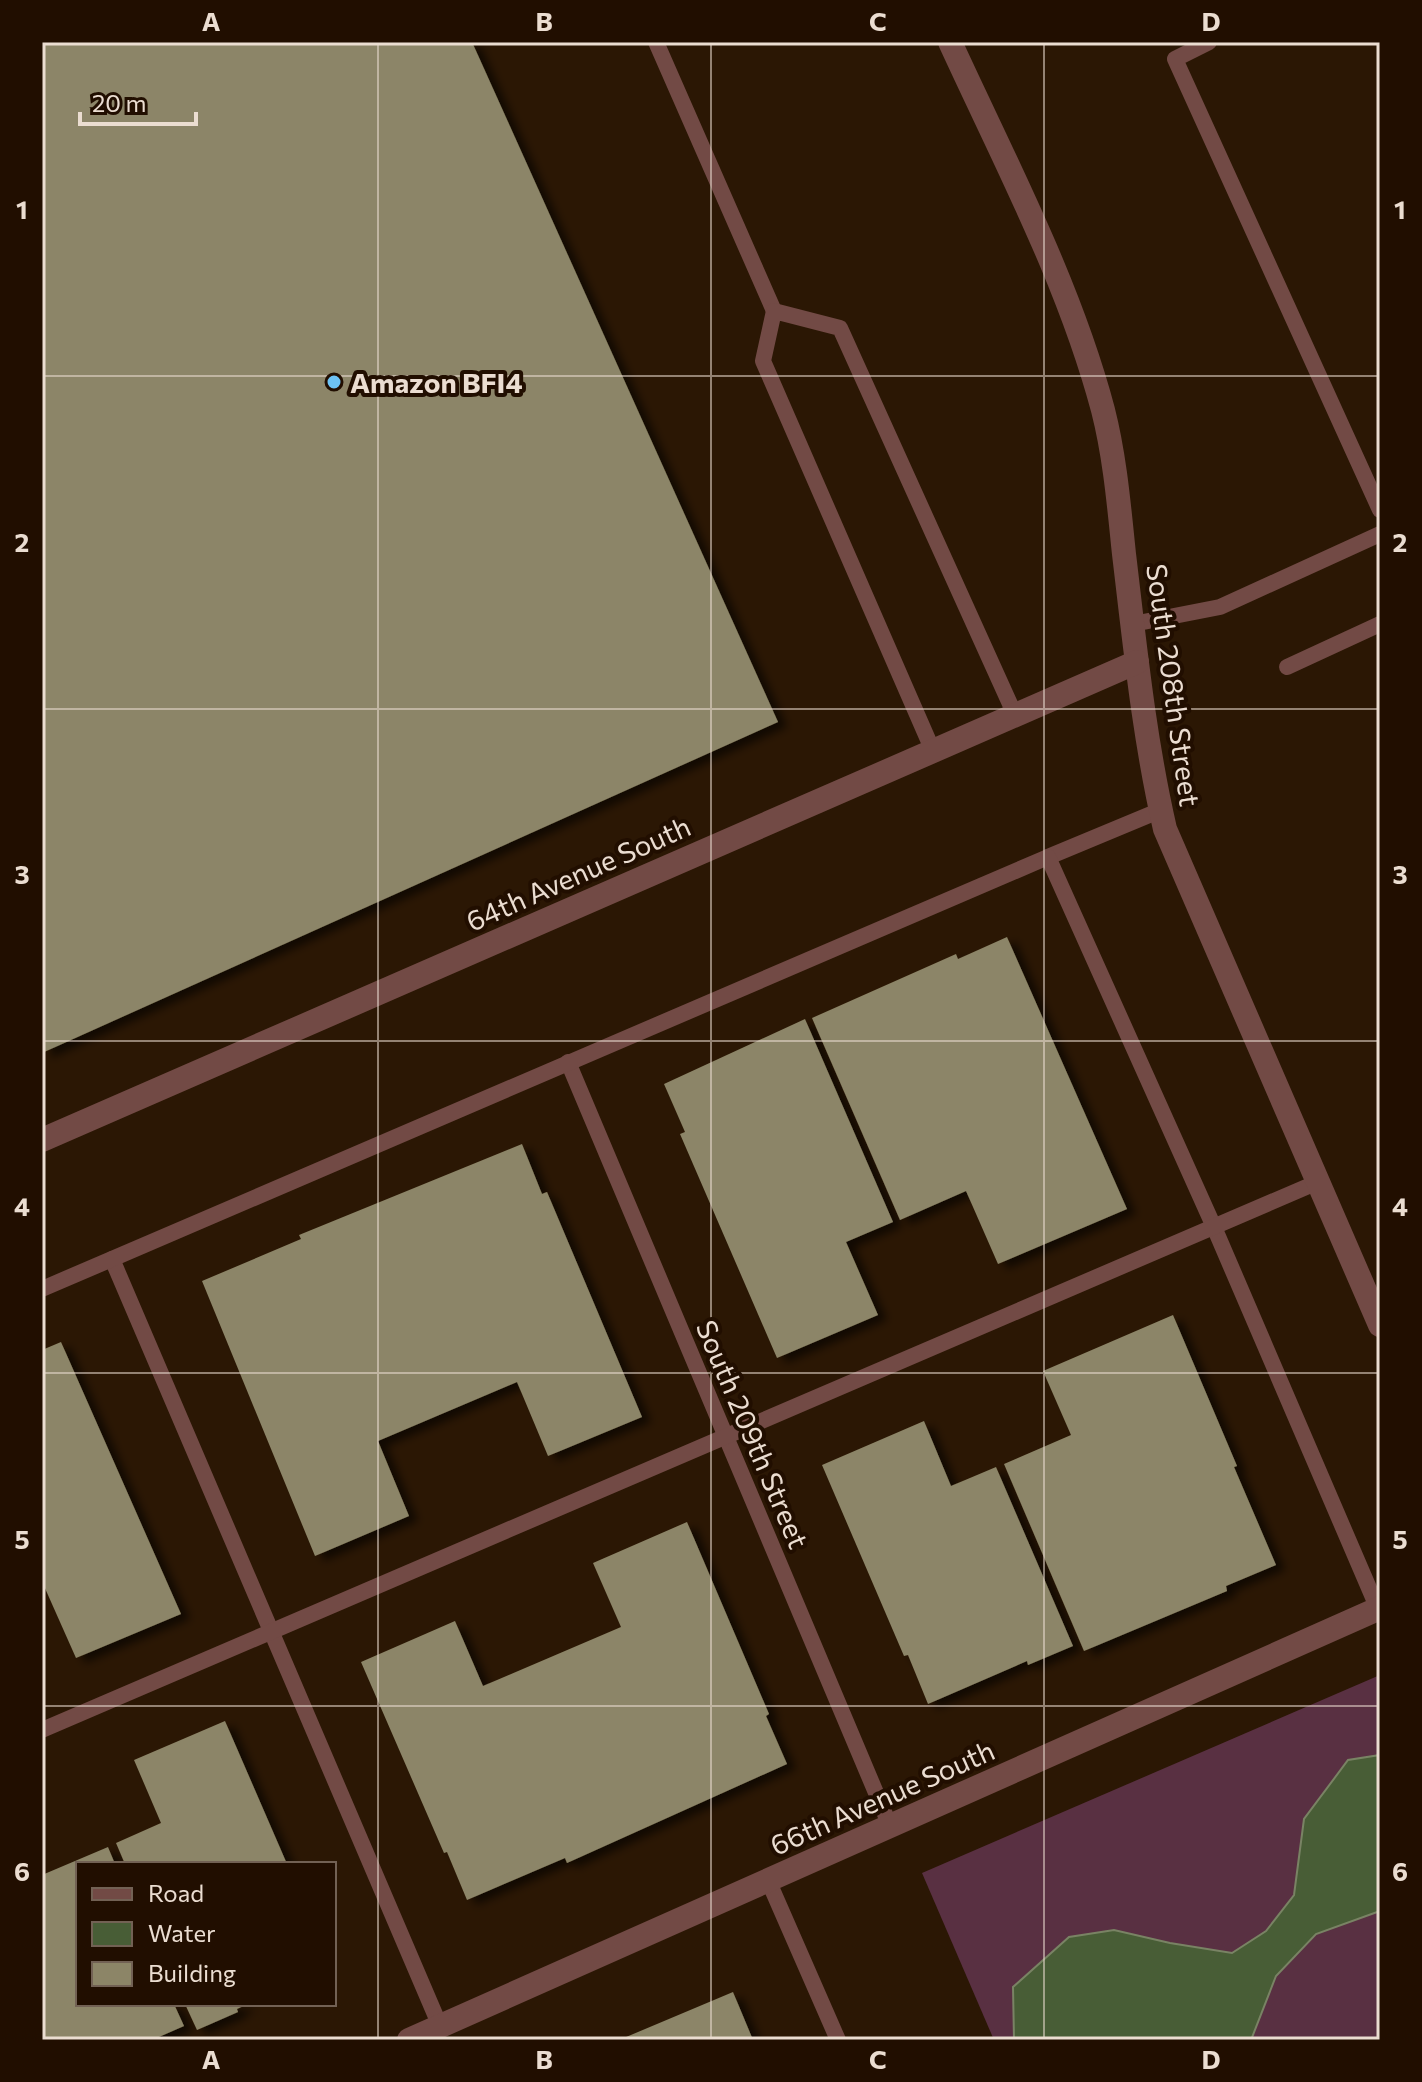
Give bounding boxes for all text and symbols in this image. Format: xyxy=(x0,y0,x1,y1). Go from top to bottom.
text: A xyxy=(202,5,221,36)
text: B xyxy=(535,5,553,36)
text: C xyxy=(869,5,887,36)
text: D xyxy=(1201,5,1221,36)
scale bar xyxy=(80,76,196,126)
text: 20 m xyxy=(92,88,146,117)
text: 1 xyxy=(16,193,28,224)
text: 1 xyxy=(1394,193,1406,224)
place label: Amazon BFI4 xyxy=(350,365,523,399)
marker: Amazon BFI4 xyxy=(325,373,343,391)
text: 2 xyxy=(15,526,29,557)
text: 2 xyxy=(1393,526,1407,557)
street label: South 208th Street xyxy=(1140,562,1208,808)
street label: 64th Avenue South xyxy=(461,808,695,938)
text: 3 xyxy=(14,858,30,889)
text: 3 xyxy=(1392,858,1408,889)
text: 4 xyxy=(14,1190,30,1221)
text: 4 xyxy=(1392,1190,1408,1221)
street label: South 209th Street xyxy=(690,1315,816,1553)
text: 5 xyxy=(14,1523,30,1554)
text: 5 xyxy=(1392,1523,1408,1554)
street label: 66th Avenue South xyxy=(765,1732,999,1862)
text: 6 xyxy=(14,1855,30,1886)
text: 6 xyxy=(1392,1855,1408,1886)
legend xyxy=(76,1862,336,2006)
text: Road xyxy=(148,1878,204,1907)
text: Water xyxy=(148,1918,216,1947)
text: Building xyxy=(148,1958,236,1987)
text: A xyxy=(202,2043,221,2074)
text: B xyxy=(535,2043,553,2074)
text: C xyxy=(869,2043,887,2074)
text: D xyxy=(1201,2043,1221,2074)

